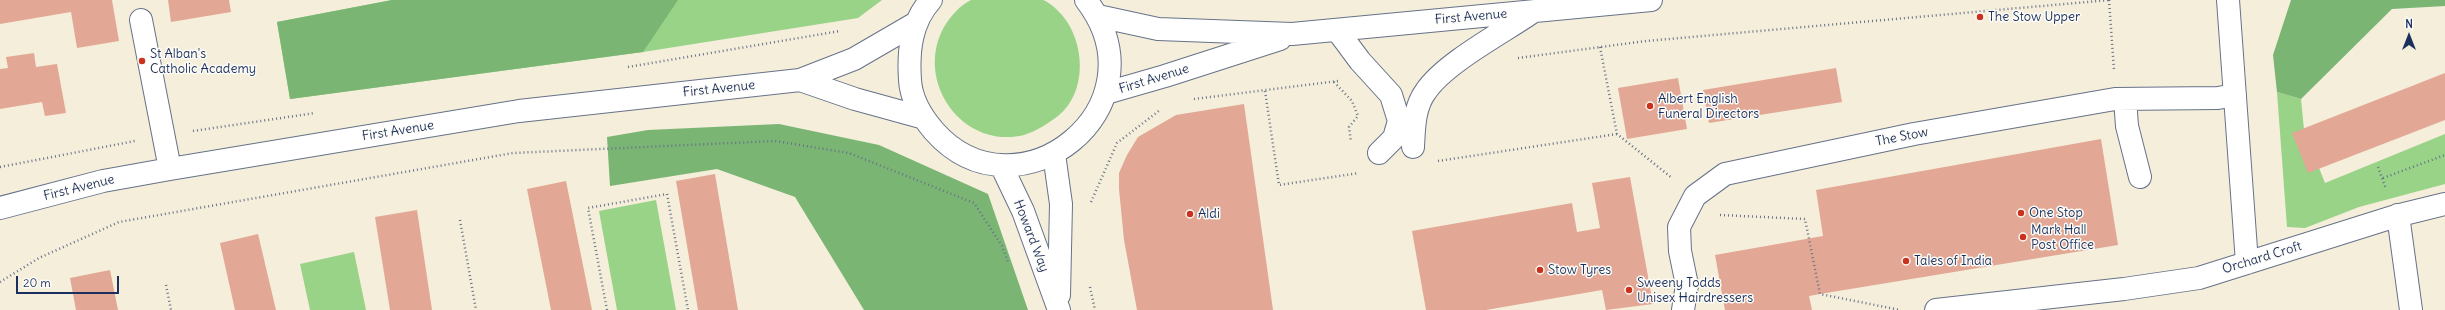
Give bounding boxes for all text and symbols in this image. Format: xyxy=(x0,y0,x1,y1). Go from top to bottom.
street label: First Avenue xyxy=(1434,6,1508,28)
place label: The Stow Upper xyxy=(1988,9,2080,25)
marker: The Stow Upper xyxy=(1975,12,1985,22)
north arrow xyxy=(2389,16,2429,56)
text: N xyxy=(2405,17,2413,31)
place label: St Alban's Catholic Academy xyxy=(150,46,256,77)
marker: St Alban's Catholic Academy xyxy=(137,56,147,66)
street label: First Avenue xyxy=(1117,61,1191,97)
street label: First Avenue xyxy=(682,77,756,101)
place label: Albert English Funeral Directors xyxy=(1658,91,1759,122)
marker: Albert English Funeral Directors xyxy=(1645,101,1655,111)
street label: First Avenue xyxy=(361,118,435,144)
street label: The Stow xyxy=(1874,124,1930,150)
street label: First Avenue xyxy=(42,172,116,204)
street label: Howard Way xyxy=(1010,198,1052,274)
place label: One Stop xyxy=(2029,205,2083,221)
place label: Aldi xyxy=(1198,206,1220,222)
marker: One Stop xyxy=(2016,208,2026,218)
marker: Aldi xyxy=(1185,209,1195,219)
place label: Mark Hall Post Office xyxy=(2031,222,2094,253)
marker: Mark Hall Post Office xyxy=(2018,232,2028,242)
street label: Orchard Croft xyxy=(2220,239,2304,277)
place label: Tales of India xyxy=(1914,253,1992,269)
marker: Tales of India xyxy=(1901,256,1911,266)
place label: Stow Tyres xyxy=(1548,262,1611,278)
marker: Stow Tyres xyxy=(1535,265,1545,275)
scale bar xyxy=(18,268,121,294)
text: 20 m xyxy=(23,275,51,290)
place label: Sweeny Todds Unisex Hairdressers xyxy=(1637,275,1753,306)
marker: Sweeny Todds Unisex Hairdressers xyxy=(1624,285,1634,295)

